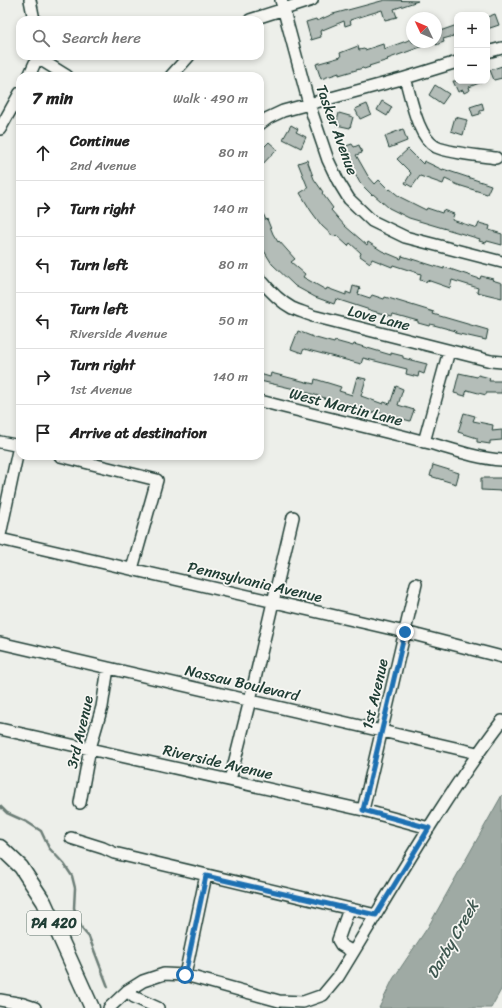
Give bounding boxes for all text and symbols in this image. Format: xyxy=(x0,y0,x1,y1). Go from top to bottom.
north arrow xyxy=(406,12,442,48)
map controls xyxy=(454,12,490,84)
button: + xyxy=(454,12,490,48)
search box xyxy=(16,16,264,60)
text: Search here xyxy=(62,25,141,51)
icon: search xyxy=(30,27,52,49)
button: − xyxy=(454,48,490,84)
street label: Tasker Avenue xyxy=(309,81,366,179)
text: 7 min xyxy=(32,83,73,113)
text: Walk · 490 m xyxy=(173,87,248,110)
text: Continue xyxy=(70,128,130,154)
text: 80 m xyxy=(219,141,248,164)
icon: ahead xyxy=(32,142,54,164)
text: 2nd Avenue xyxy=(70,154,136,177)
text: Turn right xyxy=(70,196,135,222)
text: 140 m xyxy=(213,197,248,220)
icon: right xyxy=(32,198,54,220)
text: Turn left xyxy=(70,252,128,278)
text: 80 m xyxy=(219,253,248,276)
icon: left xyxy=(32,254,54,276)
text: Turn left xyxy=(70,296,128,322)
street label: Love Lane xyxy=(345,298,413,338)
text: 50 m xyxy=(218,309,248,332)
icon: left xyxy=(32,310,54,332)
text: Riverside Avenue xyxy=(70,322,167,345)
text: Turn right xyxy=(70,352,135,378)
text: 140 m xyxy=(213,365,248,388)
icon: right xyxy=(32,366,54,388)
text: 1st Avenue xyxy=(70,378,132,401)
street label: West Martin Lane xyxy=(287,380,406,434)
text: Arrive at destination xyxy=(70,420,207,446)
icon: arrive xyxy=(32,422,54,444)
street label: Pennsylvania Avenue xyxy=(185,554,325,610)
route end xyxy=(396,623,414,641)
street label: 1st Avenue xyxy=(354,656,396,732)
street label: Nassau Boulevard xyxy=(182,657,303,709)
street label: 3rd Avenue xyxy=(59,693,101,771)
street label: Riverside Avenue xyxy=(160,737,276,787)
water label: Darby Creek xyxy=(418,892,488,984)
road number: PA 420 xyxy=(27,911,81,935)
route start xyxy=(176,966,194,984)

